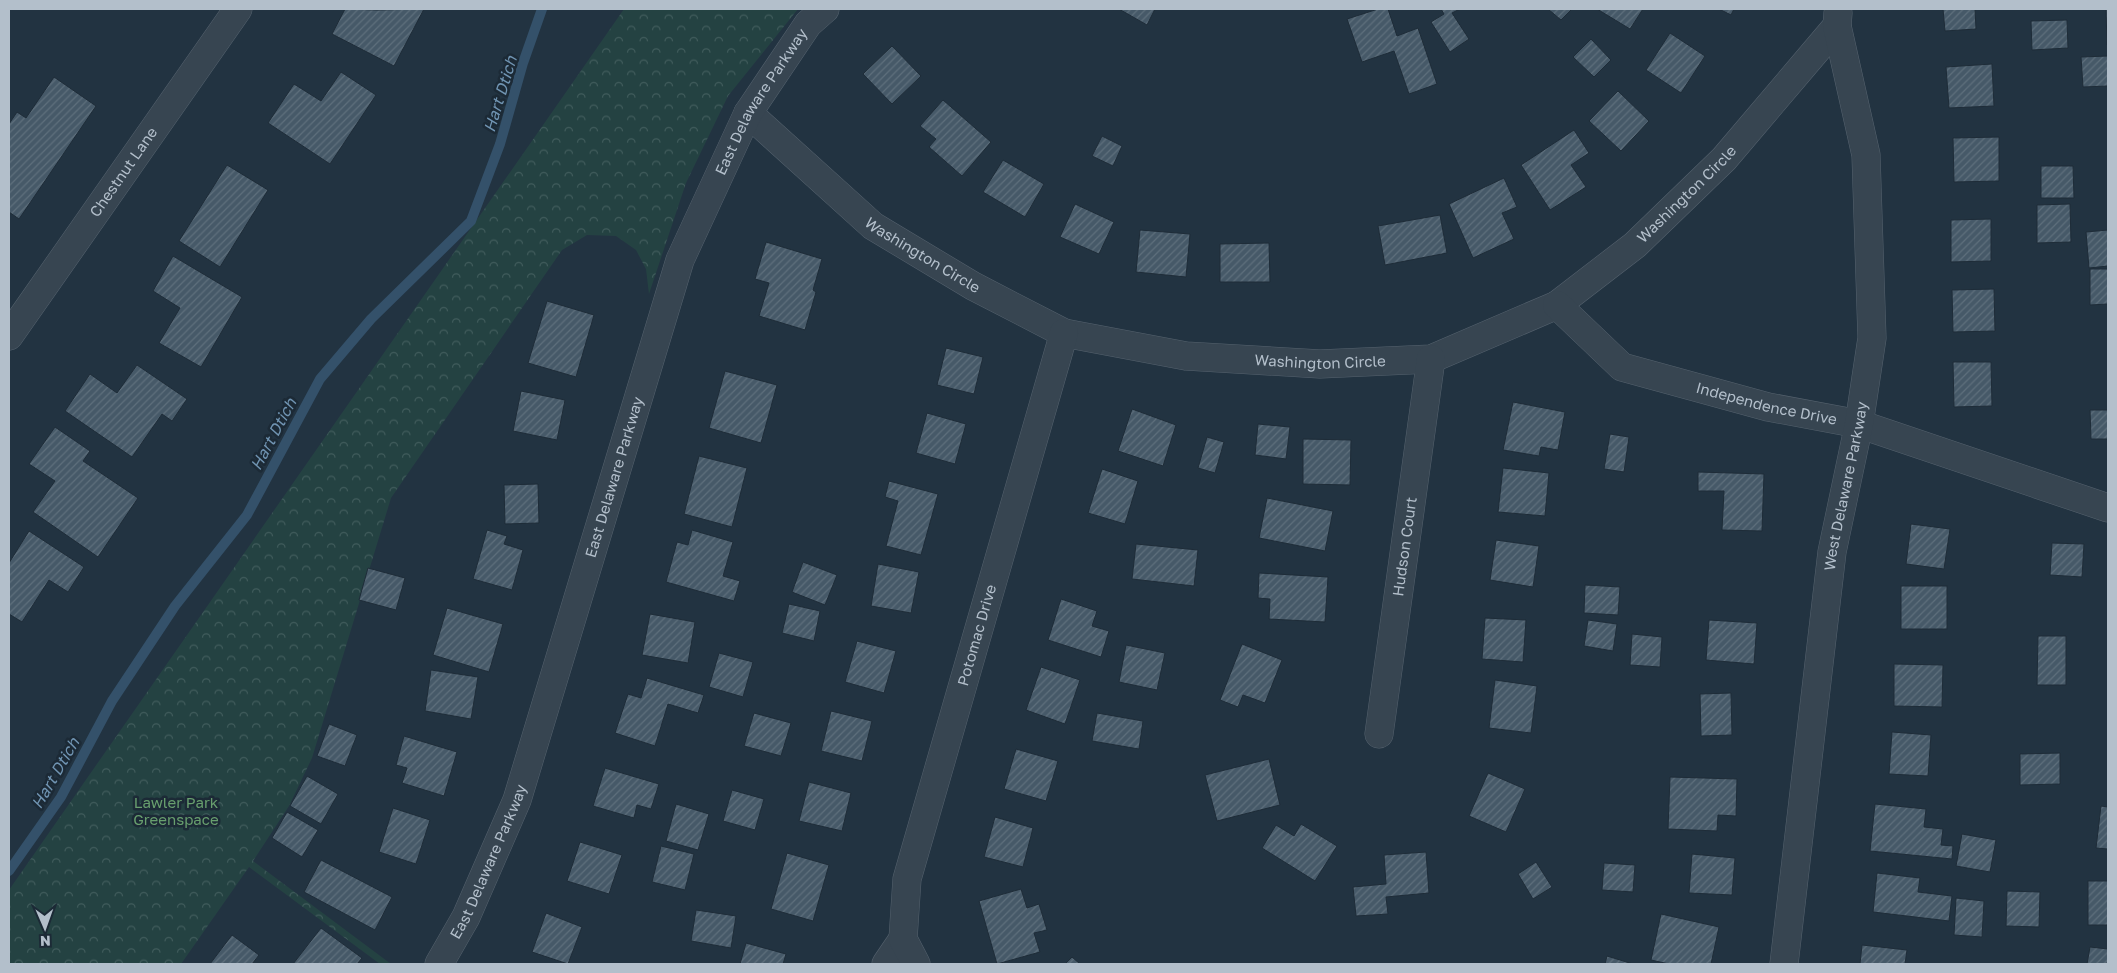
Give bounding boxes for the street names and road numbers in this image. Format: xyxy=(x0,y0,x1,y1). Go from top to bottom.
street label: East Delaware Parkway xyxy=(711,24,811,178)
street label: Chestnut Lane xyxy=(85,123,161,220)
street label: Washington Circle xyxy=(1633,141,1740,246)
street label: Washington Circle xyxy=(862,213,984,296)
street label: Washington Circle xyxy=(1254,350,1386,372)
street label: Independence Drive xyxy=(1694,378,1839,428)
street label: East Delaware Parkway xyxy=(581,394,646,560)
street label: West Delaware Parkway xyxy=(1820,400,1870,572)
street label: Hudson Court xyxy=(1388,496,1420,597)
street label: Potomac Drive xyxy=(953,582,999,688)
street label: East Delaware Parkway xyxy=(445,781,529,942)

